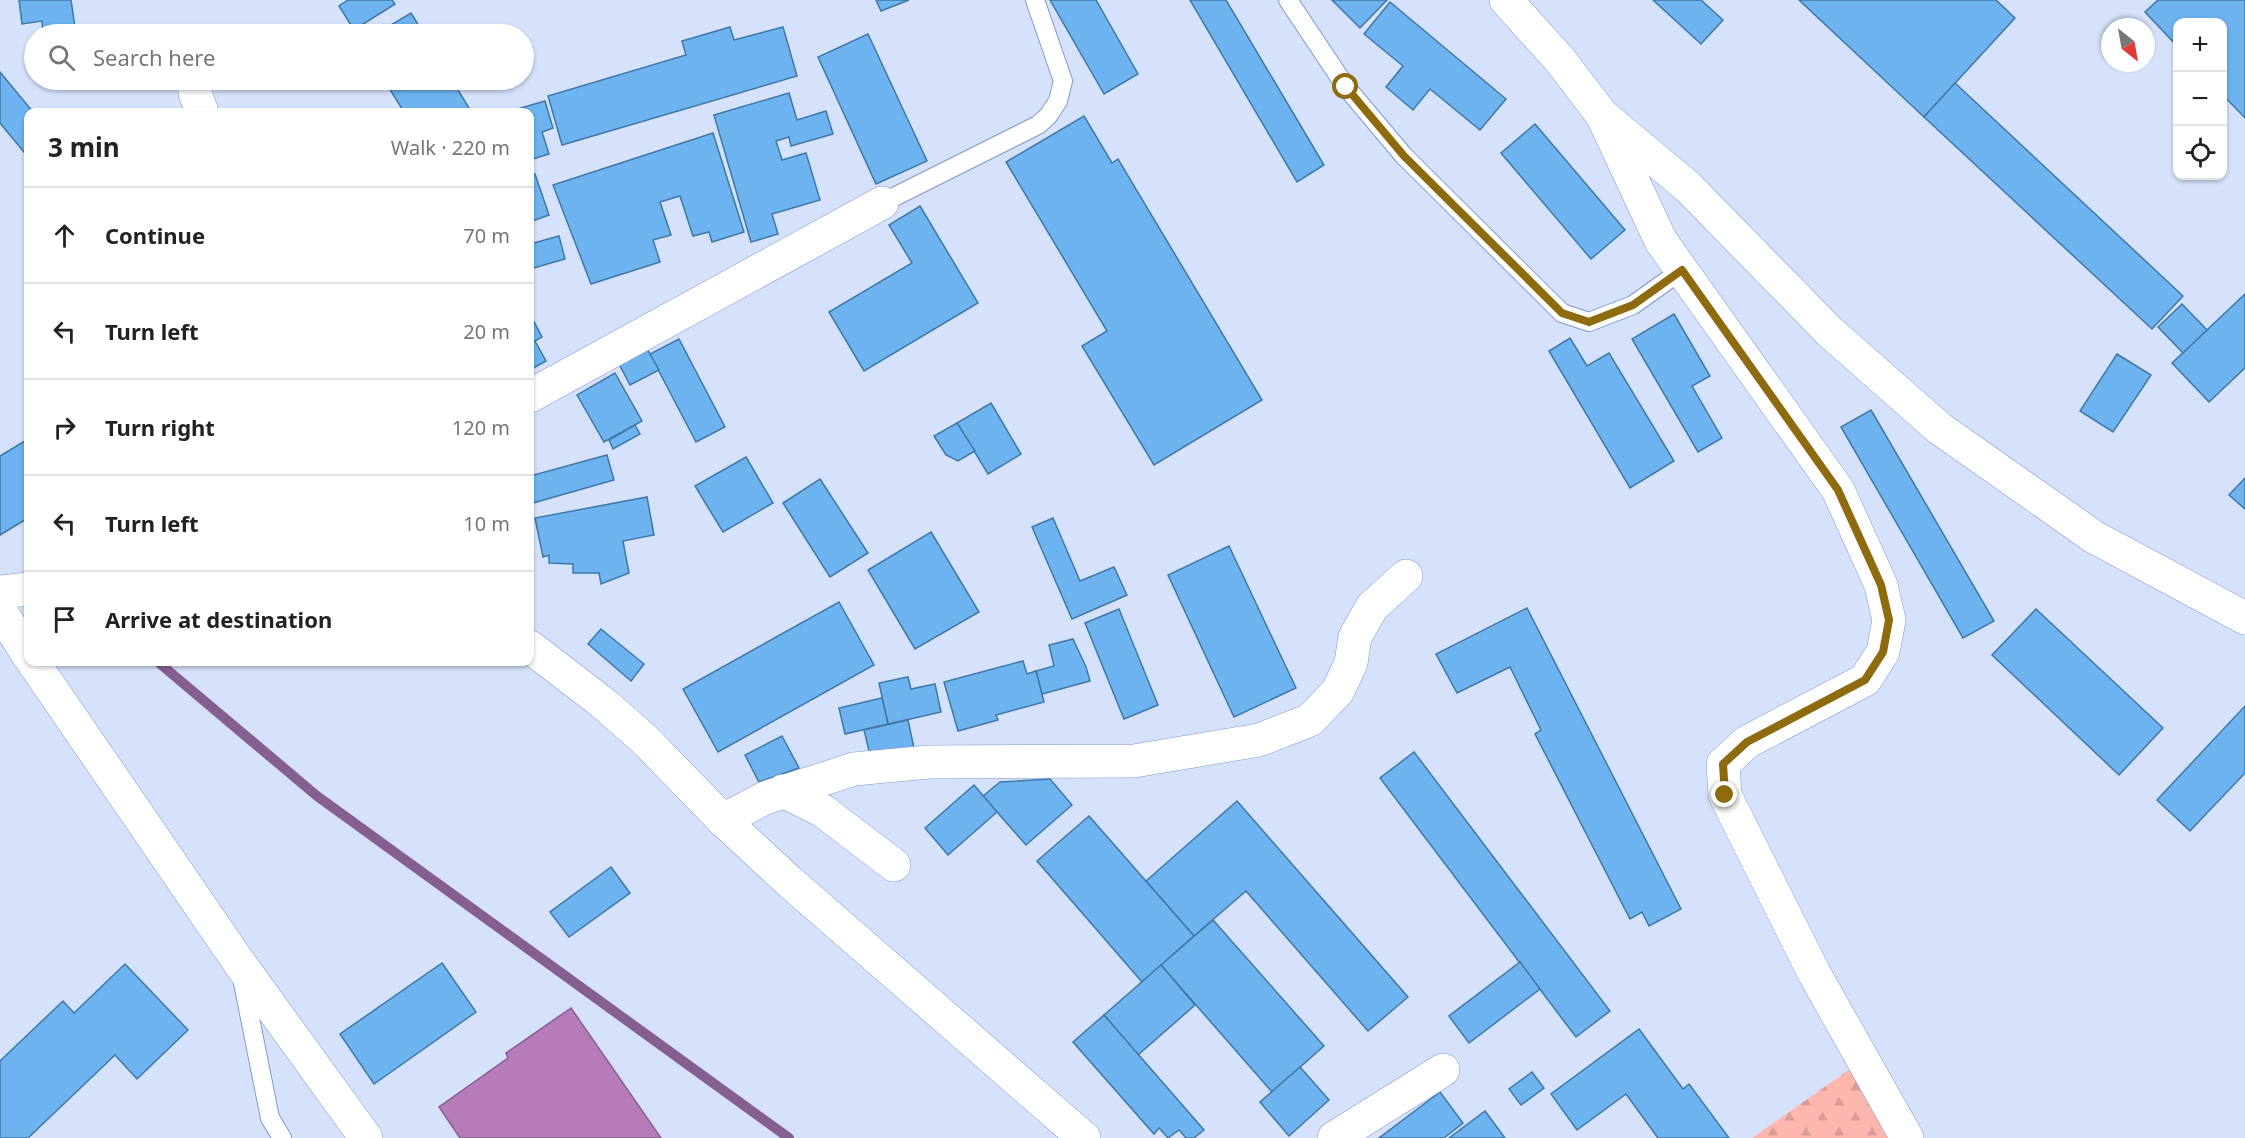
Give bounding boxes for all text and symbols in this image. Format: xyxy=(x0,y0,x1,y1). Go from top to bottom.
north arrow xyxy=(2101,18,2155,72)
map controls xyxy=(2173,18,2227,180)
button: + xyxy=(2173,18,2227,72)
search box xyxy=(24,24,534,90)
icon: search xyxy=(45,41,78,74)
text: Search here xyxy=(93,42,215,72)
button: − xyxy=(2173,72,2227,126)
route start xyxy=(1332,73,1358,99)
button: locate xyxy=(2173,126,2227,180)
text: 3 min xyxy=(48,129,120,165)
text: Walk · 220 m xyxy=(391,134,510,161)
icon: ahead xyxy=(48,219,81,252)
text: Continue xyxy=(105,220,205,250)
text: 70 m xyxy=(463,222,510,249)
icon: left xyxy=(48,315,81,348)
text: Turn left xyxy=(105,316,199,346)
text: 20 m xyxy=(463,318,510,345)
icon: right xyxy=(48,411,81,444)
text: Turn right xyxy=(105,412,215,442)
text: 120 m xyxy=(452,414,510,441)
icon: left xyxy=(48,507,81,540)
text: Turn left xyxy=(105,508,199,538)
text: 10 m xyxy=(463,510,510,537)
icon: arrive xyxy=(48,603,81,636)
text: Arrive at destination xyxy=(105,604,332,634)
route end xyxy=(1711,781,1737,807)

